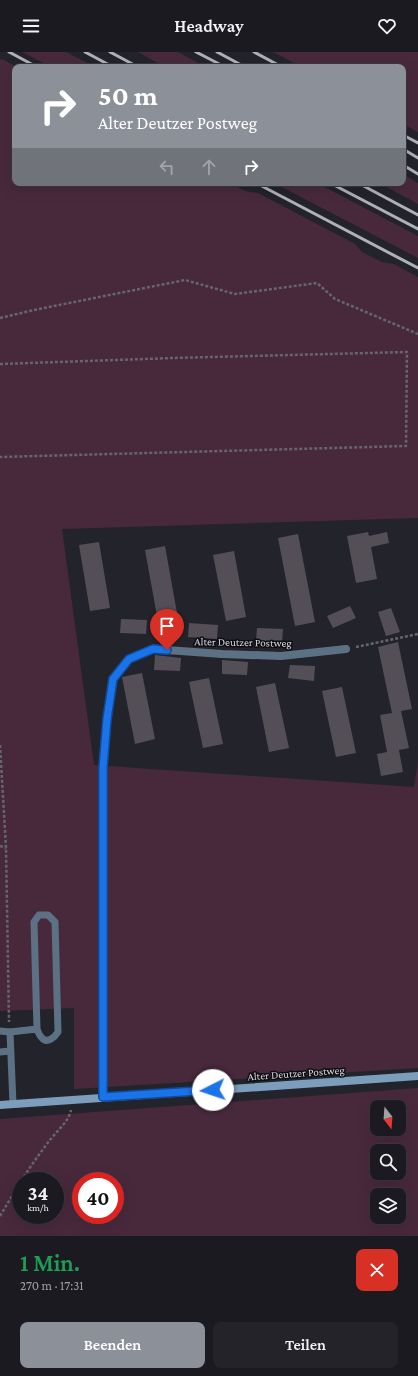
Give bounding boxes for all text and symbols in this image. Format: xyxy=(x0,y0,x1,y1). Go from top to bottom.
icon: menu xyxy=(20,15,42,37)
icon: heart xyxy=(376,15,398,37)
text: Headway xyxy=(174,16,244,36)
icon: right xyxy=(32,80,84,132)
text: 50 m xyxy=(98,80,158,111)
text: Alter Deutzer Postweg xyxy=(98,113,257,133)
icon: left xyxy=(156,156,178,178)
icon: ahead xyxy=(198,156,220,178)
icon: right xyxy=(240,156,262,178)
pin xyxy=(150,609,184,650)
icon: arrive xyxy=(156,615,178,637)
street label: Alter Deutzer Postweg xyxy=(194,635,292,650)
street label: Alter Deutzer Postweg xyxy=(247,1064,346,1083)
position arrow xyxy=(192,1069,234,1111)
north arrow xyxy=(370,1100,406,1136)
map controls xyxy=(370,1100,406,1224)
button: search xyxy=(370,1144,406,1180)
speed limit sign: 40 xyxy=(72,1172,124,1224)
text: 34 xyxy=(28,1182,48,1204)
button: layers xyxy=(370,1188,406,1224)
text: km/h xyxy=(27,1202,49,1213)
text: 1 Min. xyxy=(20,1249,80,1276)
button: close xyxy=(356,1249,398,1291)
text: 270 m · 17:31 xyxy=(20,1278,84,1293)
button: Beenden xyxy=(20,1322,205,1368)
button: Teilen xyxy=(213,1322,398,1368)

